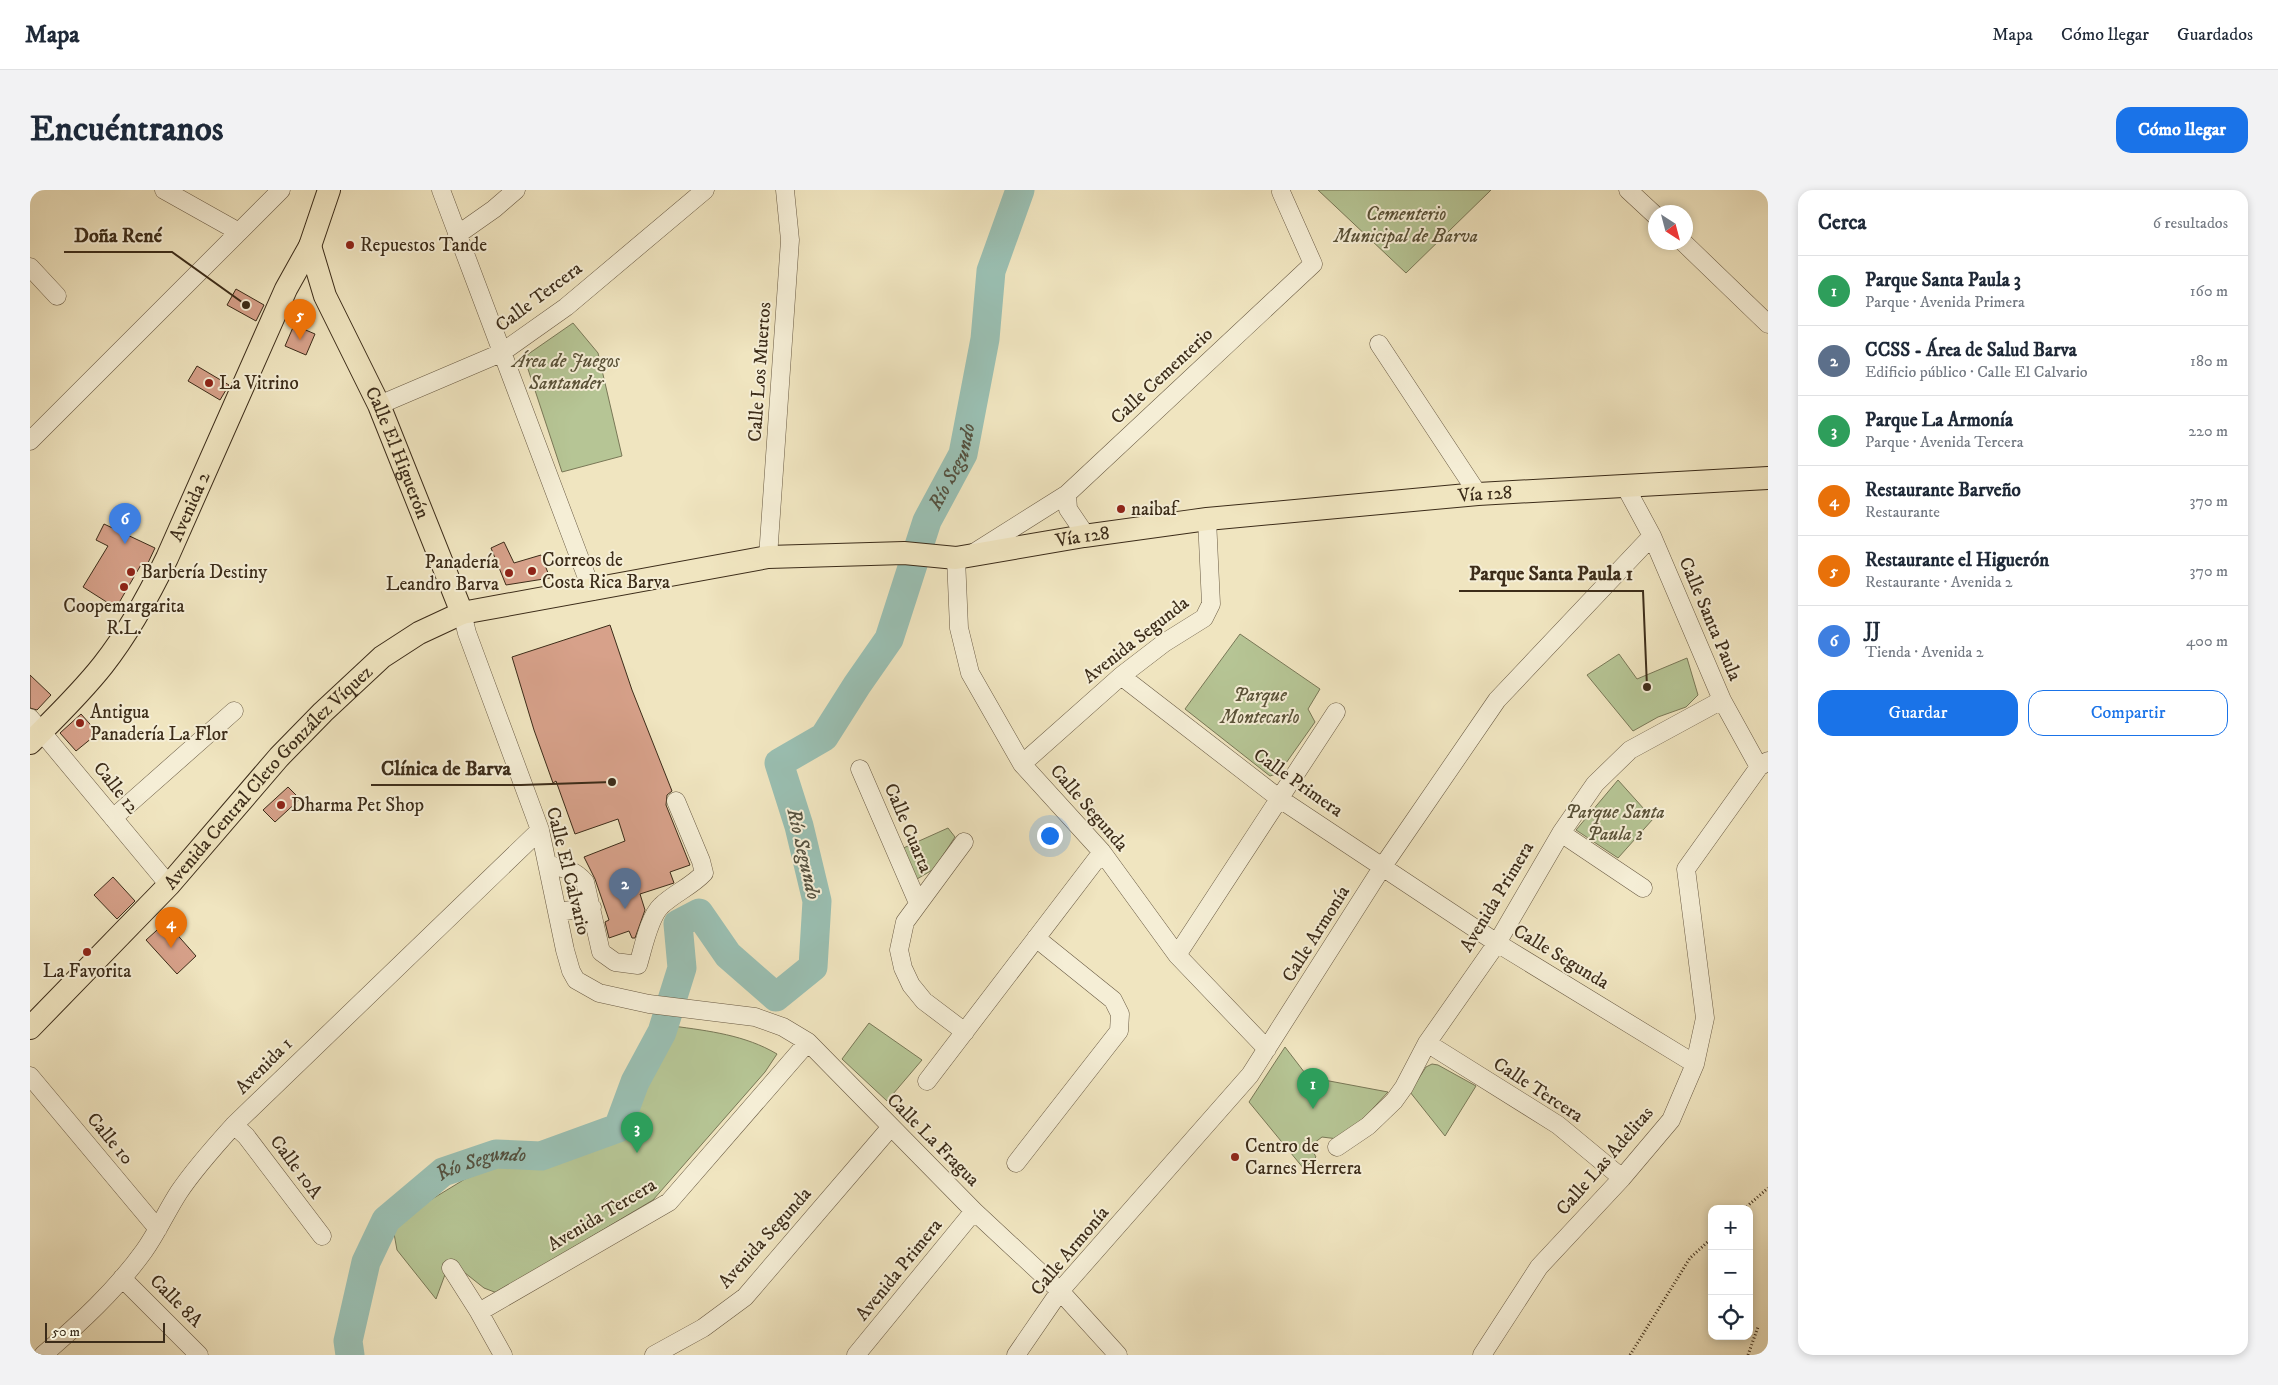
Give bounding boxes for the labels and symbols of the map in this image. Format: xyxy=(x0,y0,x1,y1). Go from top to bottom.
park label: Cementerio Municipal de Barva xyxy=(1332,203,1478,249)
north arrow xyxy=(1648,205,1693,250)
callout: Doña René xyxy=(64,217,172,252)
text: Doña René xyxy=(74,224,163,249)
place label: Repuestos Tande xyxy=(360,234,487,257)
marker: Repuestos Tande xyxy=(344,239,356,251)
street label: Calle Tercera xyxy=(491,257,587,337)
pin: 5 xyxy=(284,299,316,340)
street label: Calle Los Muertos xyxy=(744,301,776,443)
street label: Calle Cementerio xyxy=(1106,323,1218,429)
park label: Área de Juegos Santander xyxy=(510,350,621,395)
place label: La Vitrino xyxy=(219,372,299,395)
marker: La Vitrino xyxy=(203,377,215,389)
street label: Calle El Higuerón xyxy=(360,383,435,522)
water label: Río Segundo xyxy=(922,421,981,515)
street label: Avenida 2 xyxy=(164,468,215,545)
street label: Vía 128 xyxy=(1456,481,1513,507)
place label: naibaf xyxy=(1131,498,1180,521)
pin: 6 xyxy=(109,503,141,544)
marker: naibaf xyxy=(1115,503,1127,515)
street label: Vía 128 xyxy=(1053,521,1111,552)
place label: Correos de Costa Rica Barva xyxy=(542,549,670,594)
place label: Panadería Leandro Barva xyxy=(386,551,499,596)
street label: Calle Santa Paula xyxy=(1674,554,1746,684)
callout: Parque Santa Paula 1 xyxy=(1459,556,1643,591)
place label: Barbería Destiny xyxy=(141,561,268,584)
text: Parque Santa Paula 1 xyxy=(1469,562,1633,587)
marker: Correos de Costa Rica Barva xyxy=(526,565,538,577)
marker: Barbería Destiny xyxy=(125,566,137,578)
marker: Panadería Leandro Barva xyxy=(503,567,515,579)
marker: Coopemargarita R.L. xyxy=(118,581,130,593)
street label: Avenida Segunda xyxy=(1078,592,1194,688)
place label: Coopemargarita R.L. xyxy=(63,595,185,640)
street label: Avenida Central Cleto González Víquez xyxy=(159,660,377,894)
park label: Parque Montecarlo xyxy=(1218,684,1300,729)
place label: Antigua Panadería La Flor xyxy=(90,701,228,746)
marker: Antigua Panadería La Flor xyxy=(74,717,86,729)
street label: Calle Primera xyxy=(1249,744,1347,822)
callout: Clínica de Barva xyxy=(371,750,521,785)
street label: Calle 12 xyxy=(88,757,144,819)
text: Clínica de Barva xyxy=(381,757,512,782)
street label: Calle Segunda xyxy=(1045,760,1133,856)
street label: Calle Cuarta xyxy=(879,780,937,876)
place label: Dharma Pet Shop xyxy=(291,794,424,817)
marker: Dharma Pet Shop xyxy=(275,799,287,811)
park label: Parque Santa Paula 2 xyxy=(1565,801,1665,846)
street label: Calle El Calvario xyxy=(541,805,595,937)
water label: Río Segundo xyxy=(780,805,826,902)
your location xyxy=(1037,823,1063,849)
street label: Avenida Primera xyxy=(1455,838,1539,956)
pin: 2 xyxy=(609,868,641,909)
street label: Calle Armonía xyxy=(1277,881,1355,987)
pin: 4 xyxy=(155,907,187,948)
street label: Calle Segunda xyxy=(1509,919,1613,995)
marker: La Favorita xyxy=(81,946,93,958)
place label: La Favorita xyxy=(43,960,131,983)
street label: Avenida 1 xyxy=(231,1033,297,1099)
street label: Calle Tercera xyxy=(1489,1052,1587,1128)
pin: 1 xyxy=(1297,1068,1329,1109)
street label: Calle La Fragua xyxy=(882,1089,984,1191)
street label: Calle Las Adelitas xyxy=(1551,1102,1659,1220)
street label: Calle 10 xyxy=(82,1108,138,1170)
pin: 3 xyxy=(621,1112,653,1153)
street label: Calle 10A xyxy=(265,1131,328,1204)
place label: Centro de Carnes Herrera xyxy=(1245,1135,1362,1180)
water label: Río Segundo xyxy=(429,1141,527,1187)
marker: Centro de Carnes Herrera xyxy=(1229,1151,1241,1163)
street label: Avenida Tercera xyxy=(543,1173,661,1257)
street label: Avenida Segunda xyxy=(714,1183,816,1293)
street label: Calle Armonía xyxy=(1026,1202,1114,1300)
street label: Avenida Primera xyxy=(851,1214,947,1326)
street label: Calle 8A xyxy=(145,1270,208,1333)
scale bar xyxy=(45,1320,165,1343)

